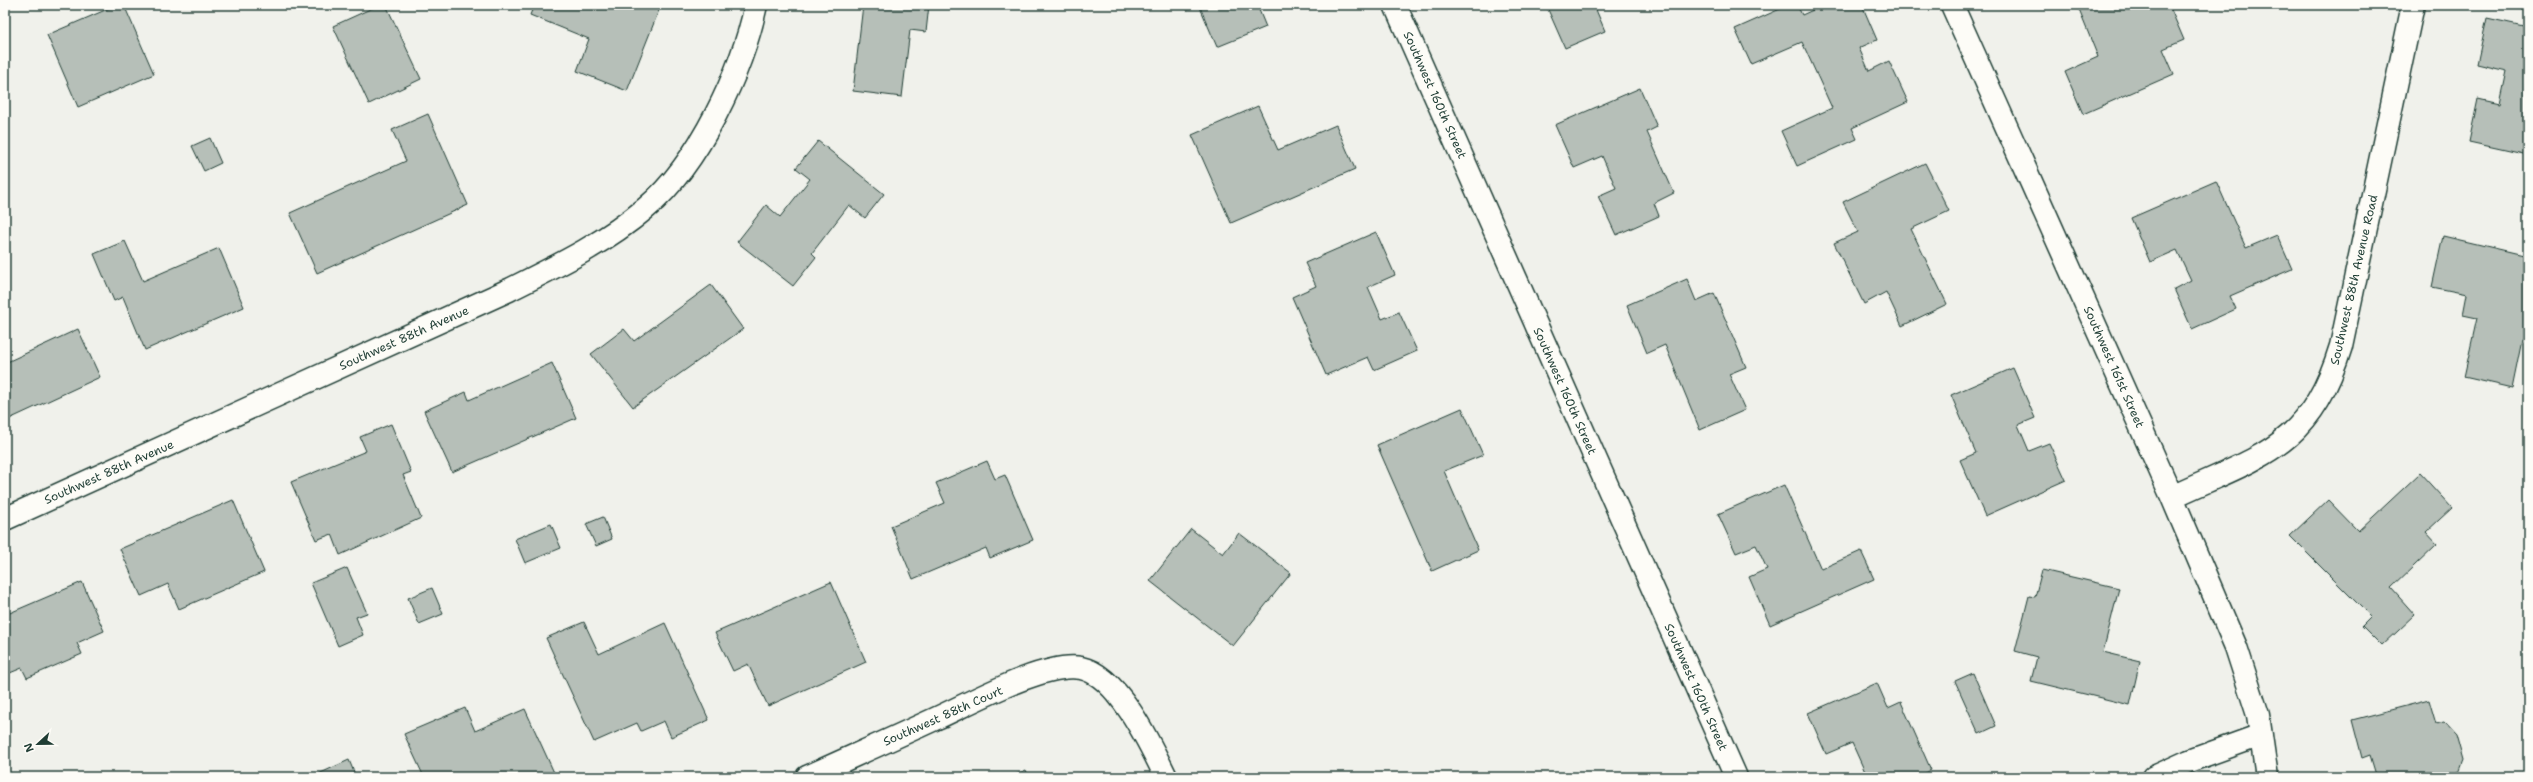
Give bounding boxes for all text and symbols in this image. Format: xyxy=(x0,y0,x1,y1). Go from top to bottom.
street label: Southwest 160th Street xyxy=(1400,29,1470,161)
street label: Southwest 88th Avenue Road xyxy=(2327,193,2381,367)
street label: Southwest 88th Avenue xyxy=(337,302,471,374)
street label: Southwest 161st Street xyxy=(2080,304,2148,430)
street label: Southwest 160th Street xyxy=(1530,325,1600,457)
street label: Southwest 88th Avenue xyxy=(42,436,176,508)
street label: Southwest 160th Street xyxy=(1661,621,1731,753)
street label: Southwest 88th Court xyxy=(881,682,1005,750)
north arrow xyxy=(18,724,58,764)
text: N xyxy=(20,740,38,754)

